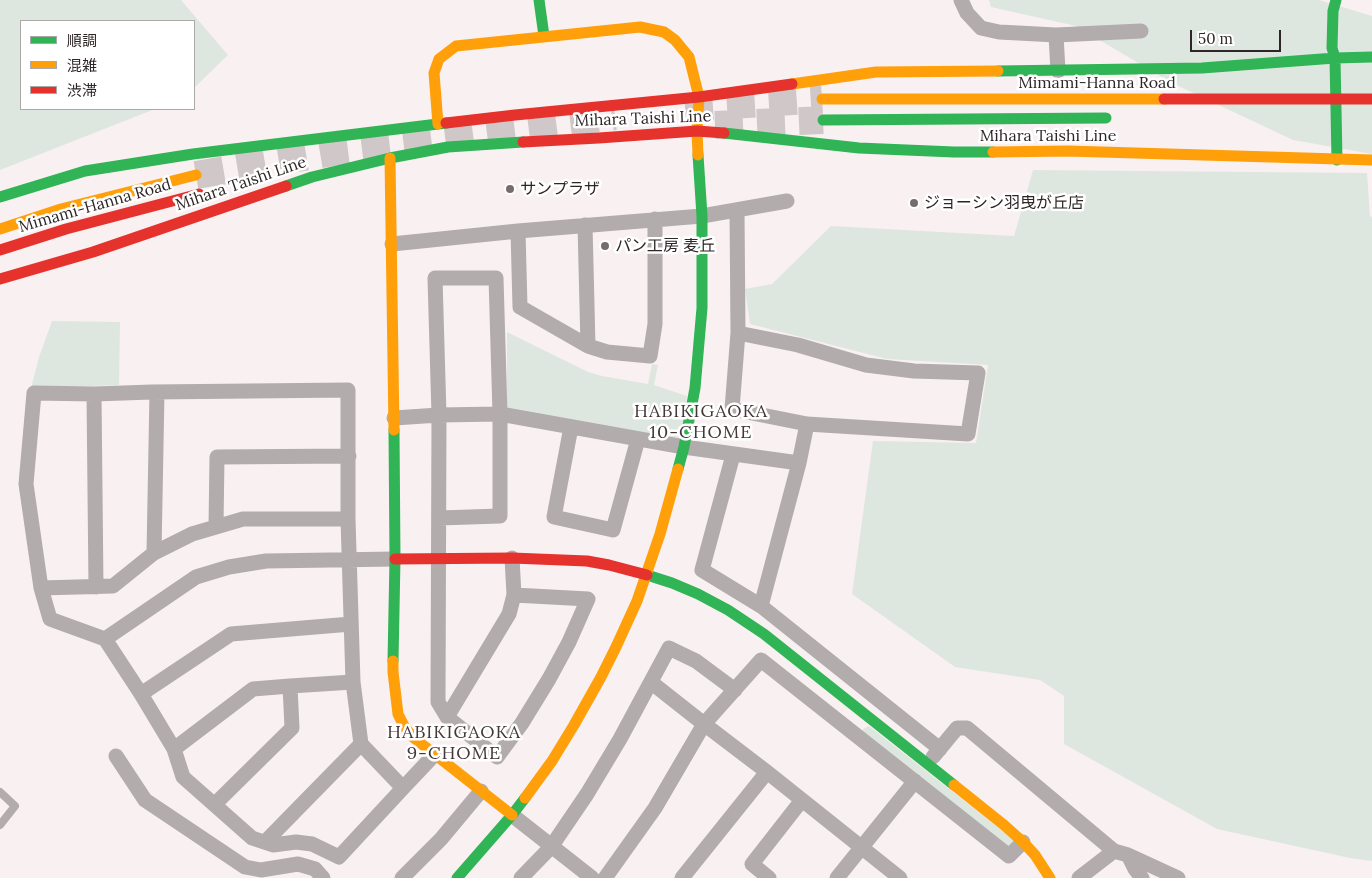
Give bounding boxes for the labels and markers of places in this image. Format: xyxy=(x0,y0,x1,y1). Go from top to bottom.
place label: サンプラザ xyxy=(520,179,600,199)
marker: サンプラザ xyxy=(504,183,516,195)
place label: ジョーシン羽曳が丘店 xyxy=(924,193,1084,213)
marker: ジョーシン羽曳が丘店 xyxy=(908,197,920,209)
place label: パン工房 麦丘 xyxy=(615,236,715,256)
marker: パン工房 麦丘 xyxy=(599,240,611,252)

